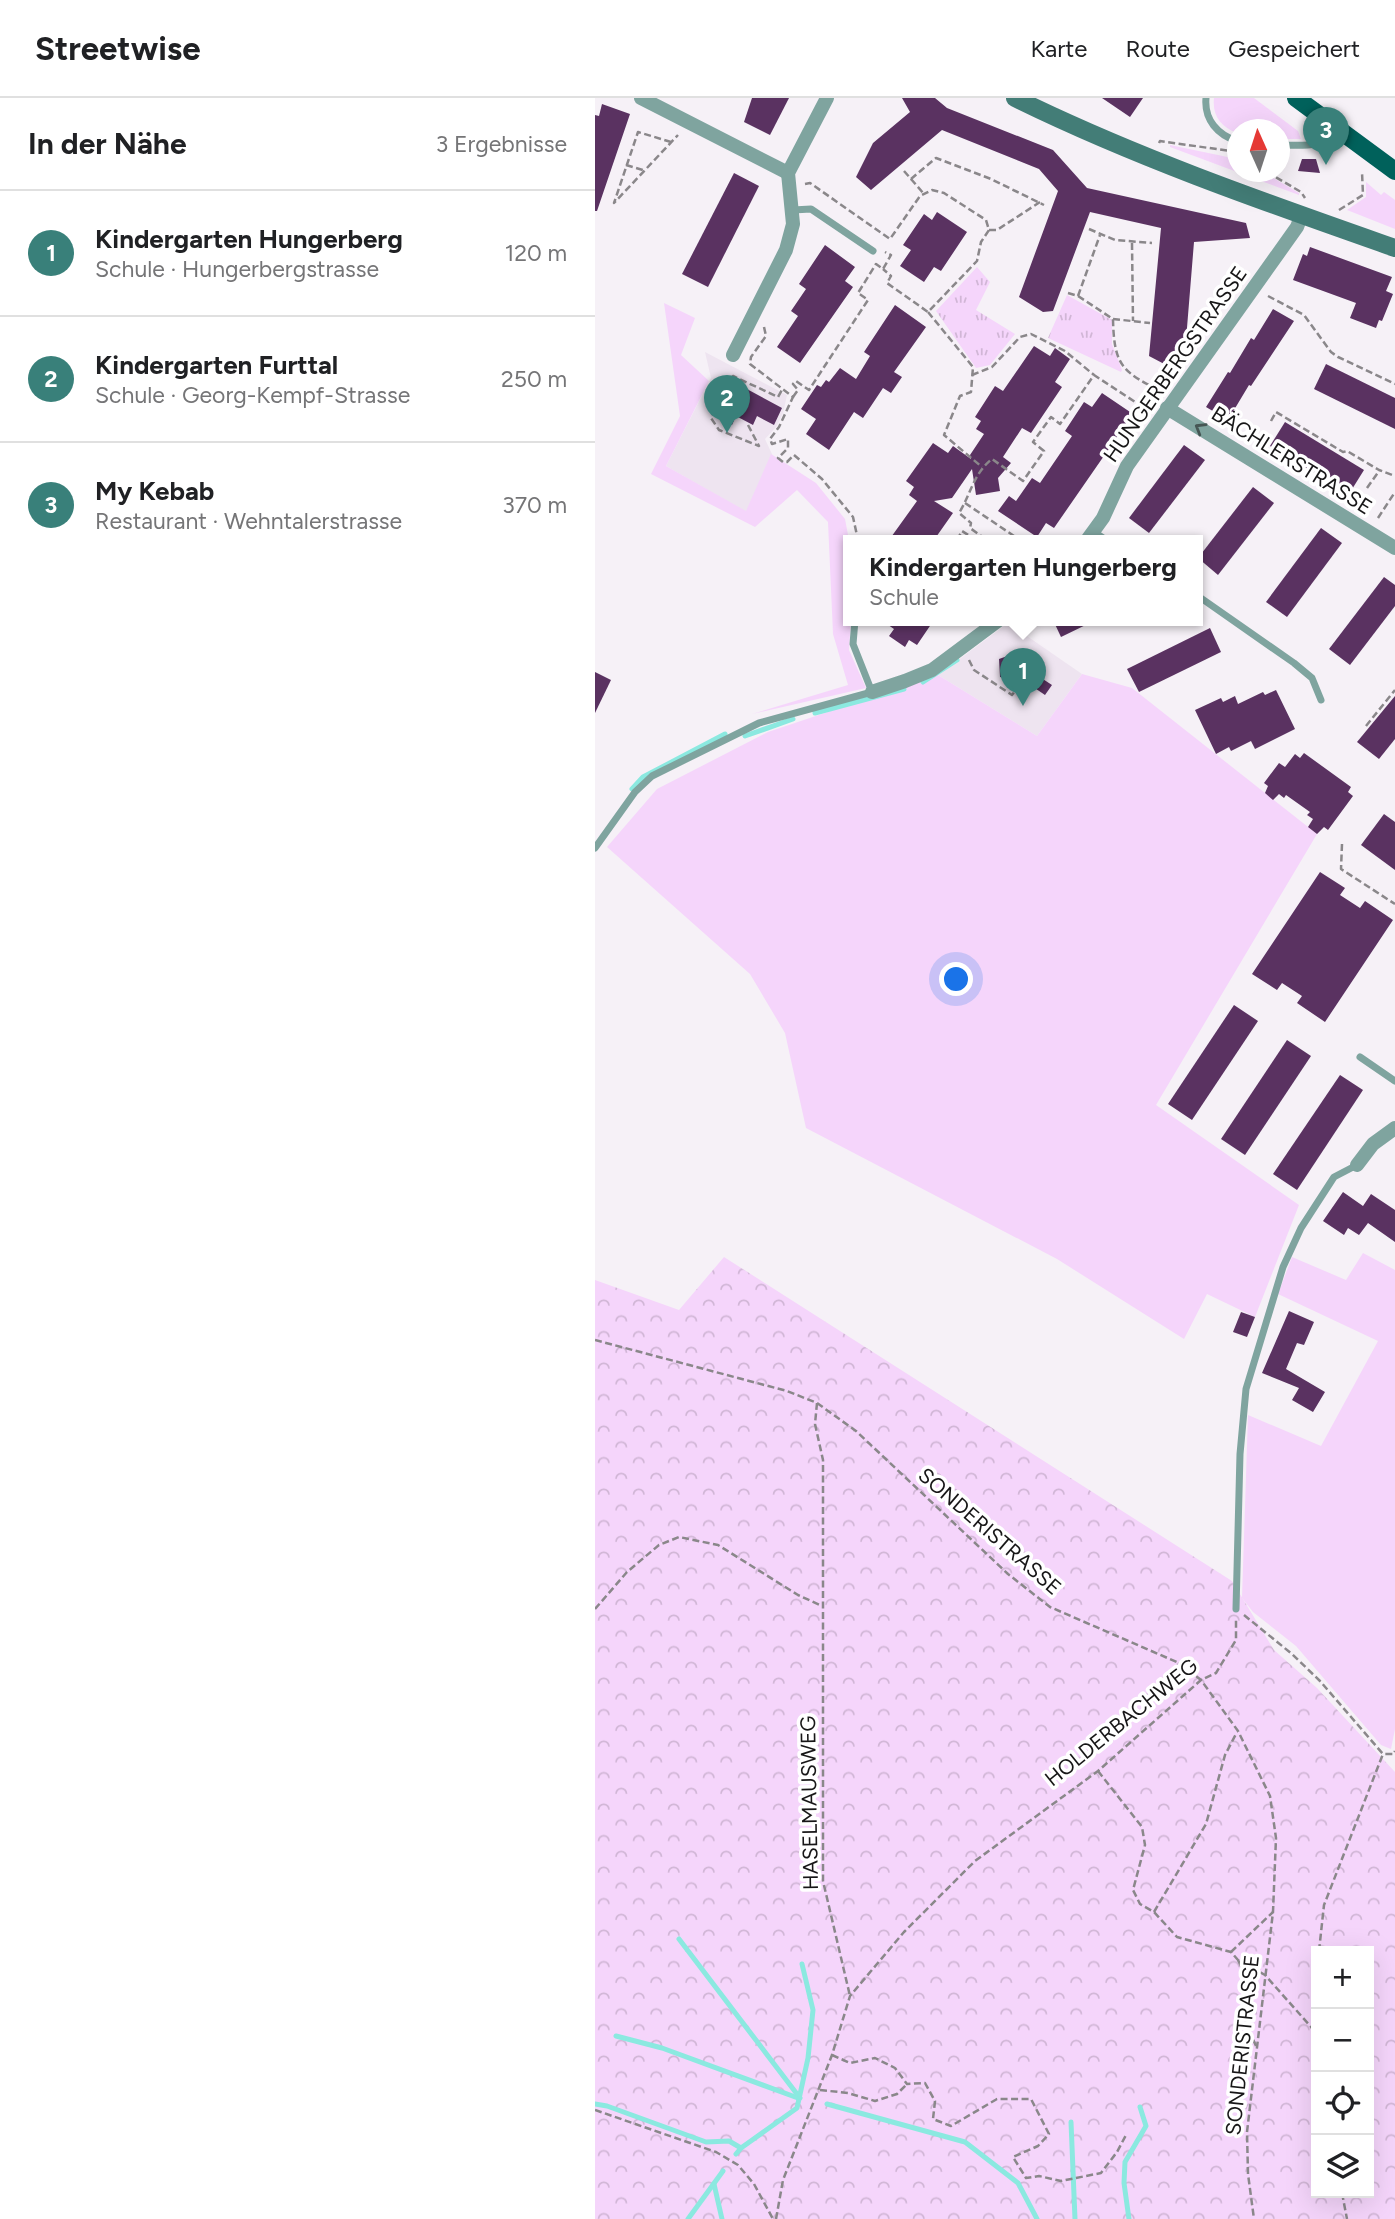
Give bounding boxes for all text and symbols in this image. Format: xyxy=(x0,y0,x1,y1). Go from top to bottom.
text: Streetwise xyxy=(35,29,201,68)
text: Karte xyxy=(1031,34,1087,63)
text: Route xyxy=(1125,34,1190,63)
text: Gespeichert xyxy=(1228,34,1360,63)
pin: 3 xyxy=(1303,107,1349,165)
north arrow xyxy=(1227,119,1290,182)
text: In der Nähe xyxy=(28,125,187,162)
text: 3 Ergebnisse xyxy=(436,130,567,158)
text: Kindergarten Hungerberg xyxy=(95,223,403,255)
text: 1 xyxy=(46,239,56,267)
text: 120 m xyxy=(505,239,567,267)
text: Schule · Hungerbergstrasse xyxy=(95,255,379,283)
street label: HUNGERBERGSTRASSE xyxy=(1098,261,1252,467)
text: Kindergarten Furttal xyxy=(95,349,338,381)
text: 2 xyxy=(44,365,58,393)
text: 250 m xyxy=(501,365,567,393)
pin: 2 xyxy=(704,375,750,433)
text: Schule · Georg-Kempf-Strasse xyxy=(95,381,410,409)
street label: BÄCHLERSTRASSE xyxy=(1207,400,1377,520)
one-way arrow xyxy=(1194,423,1207,436)
text: My Kebab xyxy=(95,475,214,507)
text: 3 xyxy=(45,491,57,519)
text: 370 m xyxy=(502,491,567,519)
text: Restaurant · Wehntalerstrasse xyxy=(95,507,402,535)
popup xyxy=(843,535,1203,626)
text: Kindergarten Hungerberg xyxy=(869,551,1177,583)
text: Schule xyxy=(869,583,939,611)
pin: 1 xyxy=(1000,648,1046,706)
your location xyxy=(939,962,973,996)
street label: SONDERISTRASSE xyxy=(913,1462,1067,1600)
street label: HOLDERBACHWEG xyxy=(1040,1653,1202,1791)
street label: HASELMAUSWEG xyxy=(795,1716,823,1890)
map controls xyxy=(1311,1946,1374,2198)
button: + xyxy=(1311,1946,1374,2009)
street label: SONDERISTRASSE xyxy=(1220,1954,1264,2136)
button: − xyxy=(1311,2009,1374,2072)
button: locate xyxy=(1311,2072,1374,2135)
button: layers xyxy=(1311,2135,1374,2198)

